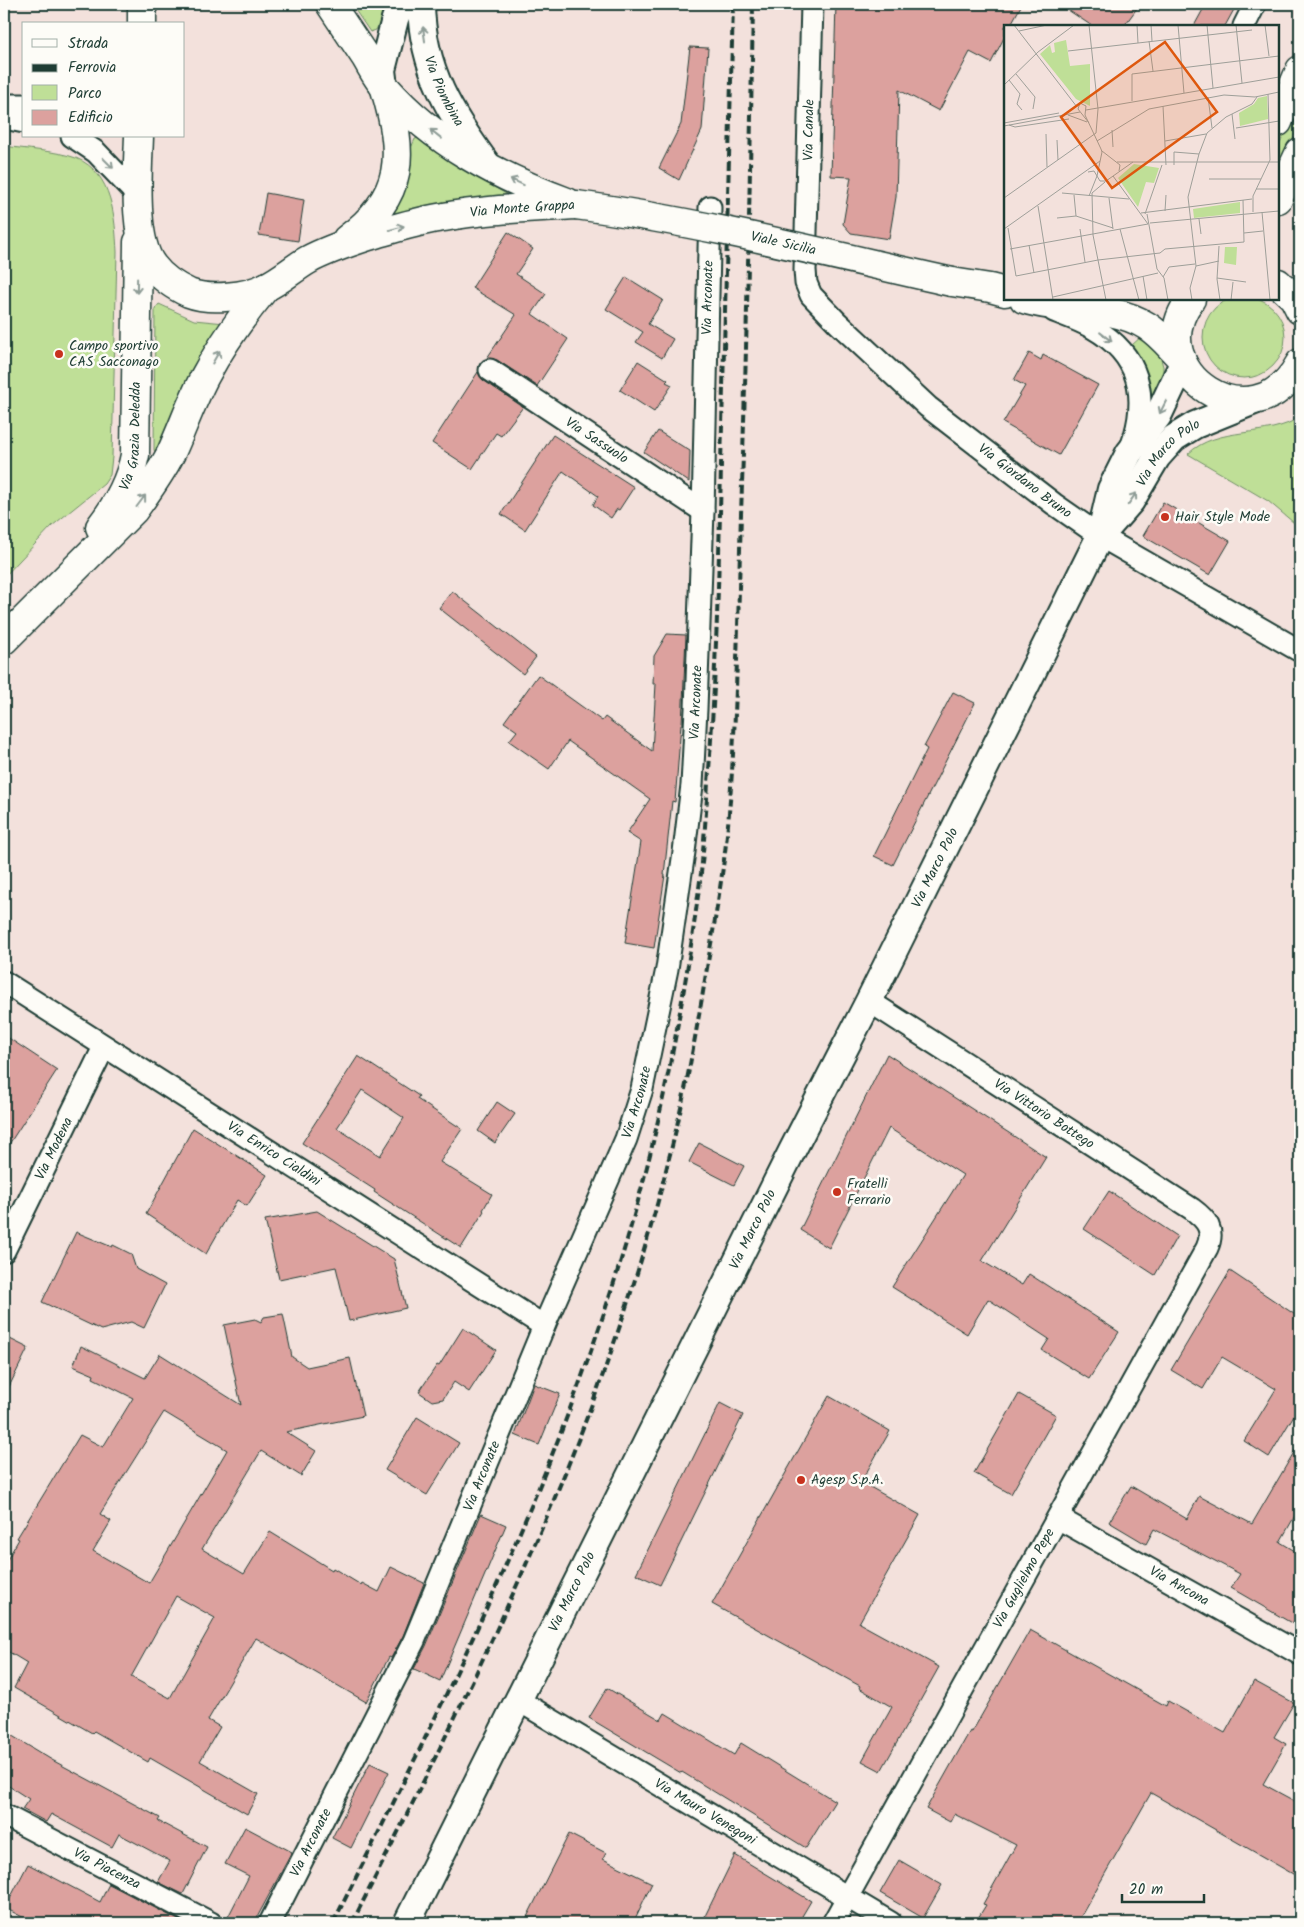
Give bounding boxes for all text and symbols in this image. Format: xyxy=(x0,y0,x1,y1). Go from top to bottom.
legend xyxy=(22,22,185,138)
inset map xyxy=(1004,25,1279,300)
one-way arrow xyxy=(418,26,428,42)
text: Strada xyxy=(68,32,108,56)
street label: Via Piombina xyxy=(418,53,469,131)
text: Ferrovia xyxy=(68,56,116,80)
text: Parco xyxy=(68,82,102,106)
street label: Via Canale xyxy=(797,98,821,161)
text: Edificio xyxy=(68,106,113,130)
one-way arrow xyxy=(429,128,442,139)
one-way arrow xyxy=(101,157,114,169)
one-way arrow xyxy=(510,176,525,186)
street label: Via Monte Grappa xyxy=(469,194,575,224)
one-way arrow xyxy=(388,223,404,233)
street label: Viale Sicilia xyxy=(749,226,818,262)
street label: Via Arconate xyxy=(696,259,720,335)
one-way arrow xyxy=(132,277,142,293)
one-way arrow xyxy=(1099,331,1112,342)
place label: Campo sportivo CAS Sacconago xyxy=(69,335,159,373)
marker: Campo sportivo CAS Sacconago xyxy=(53,348,65,360)
one-way arrow xyxy=(211,349,221,364)
street label: Via Grazia Deledda xyxy=(113,382,147,494)
one-way arrow xyxy=(1158,399,1167,414)
street label: Via Sassuolo xyxy=(561,412,633,470)
street label: Via Marco Polo xyxy=(1131,413,1203,491)
street label: Via Giordano Bruno xyxy=(973,438,1076,524)
one-way arrow xyxy=(1126,492,1137,506)
one-way arrow xyxy=(136,494,146,508)
place label: Hair Style Mode xyxy=(1175,506,1271,528)
marker: Hair Style Mode xyxy=(1159,511,1171,523)
street label: Via Arconate xyxy=(683,664,709,740)
street label: Via Marco Polo xyxy=(906,824,964,912)
street label: Via Arconate xyxy=(616,1063,658,1141)
street label: Via Vittorio Bottego xyxy=(989,1073,1099,1155)
street label: Via Modena xyxy=(29,1113,79,1184)
street label: Via Enrico Cialdini xyxy=(223,1116,326,1193)
place label: Fratelli Ferrario xyxy=(847,1173,891,1211)
street label: Via Marco Polo xyxy=(724,1186,782,1273)
marker: Fratelli Ferrario xyxy=(831,1186,843,1198)
street label: Via Arconate xyxy=(458,1437,507,1515)
place label: Agesp S.p.A. xyxy=(811,1469,883,1491)
marker: Agesp S.p.A. xyxy=(795,1474,807,1486)
street label: Via Guglielmo Pepe xyxy=(987,1524,1061,1632)
street label: Via Marco Polo xyxy=(543,1548,601,1636)
street label: Via Ancona xyxy=(1145,1560,1213,1612)
street label: Via Mauro Venegoni xyxy=(650,1773,761,1851)
street label: Via Arconate xyxy=(284,1804,338,1881)
street label: Via Piacenza xyxy=(69,1842,144,1895)
scale bar xyxy=(1122,1872,1204,1904)
text: 20 m xyxy=(1129,1878,1163,1902)

